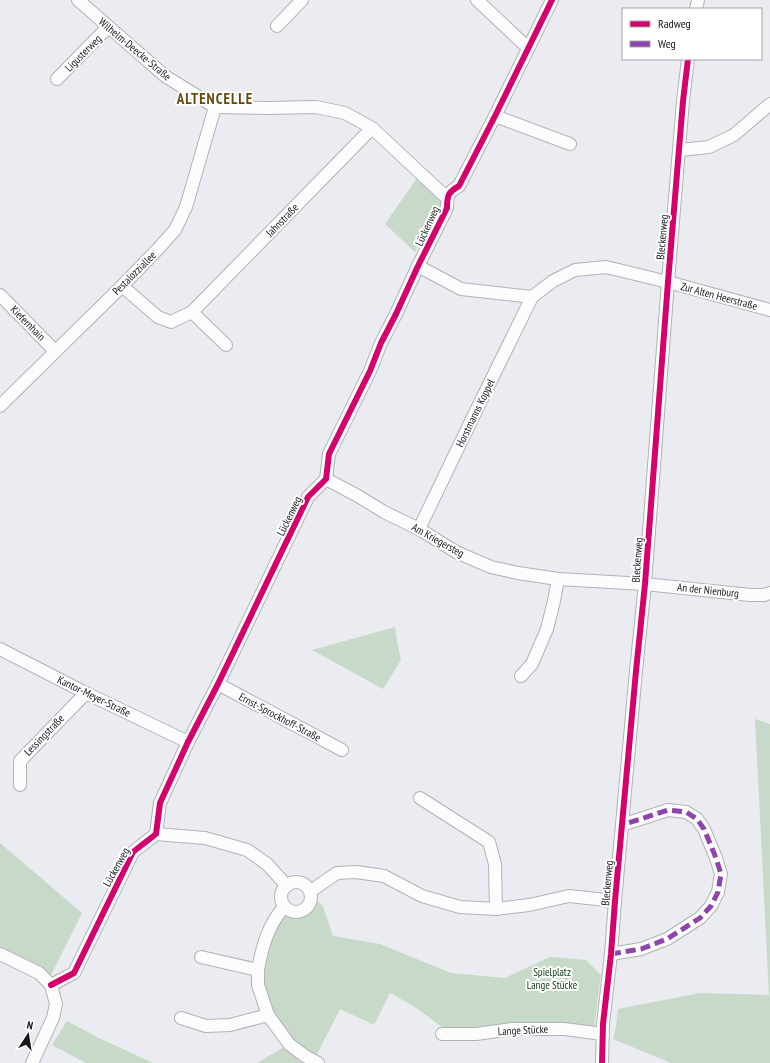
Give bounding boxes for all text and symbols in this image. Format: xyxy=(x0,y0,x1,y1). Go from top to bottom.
legend xyxy=(622,8,762,60)
street label: Wilhelm-Deecke-Straße xyxy=(96,15,174,84)
text: Radweg xyxy=(658,16,691,31)
street label: Ligusterweg xyxy=(62,32,104,74)
text: Weg xyxy=(658,36,676,51)
district label: ALTENCELLE xyxy=(176,89,253,108)
street label: Jahnstraße xyxy=(262,200,302,240)
street label: Lückenweg xyxy=(412,204,442,248)
street label: Bleckenweg xyxy=(653,214,671,260)
street label: Pestalozziallee xyxy=(109,248,159,298)
street label: Zur Alten Heerstraße xyxy=(679,279,759,313)
street label: Kiefernhain xyxy=(8,303,49,344)
street label: Horstmanns Koppel xyxy=(452,376,498,449)
street label: Lückenweg xyxy=(273,494,305,538)
street label: Am Kriegersteg xyxy=(409,520,467,560)
street label: Bleckenweg xyxy=(628,537,646,583)
street label: An der Nienburg xyxy=(676,580,740,600)
street label: Kantor-Meyer-Straße xyxy=(55,672,133,720)
street label: Ernst-Sprockhoff-Straße xyxy=(236,689,324,745)
street label: Lessingstraße xyxy=(21,711,67,759)
street label: Lückenweg xyxy=(100,845,133,889)
street label: Bleckenweg xyxy=(598,860,616,906)
park label: Spielplatz Lange Stücke xyxy=(527,965,578,992)
north arrow xyxy=(8,1015,48,1055)
text: N xyxy=(26,1018,34,1033)
street label: Lange Stücke xyxy=(497,1022,549,1038)

